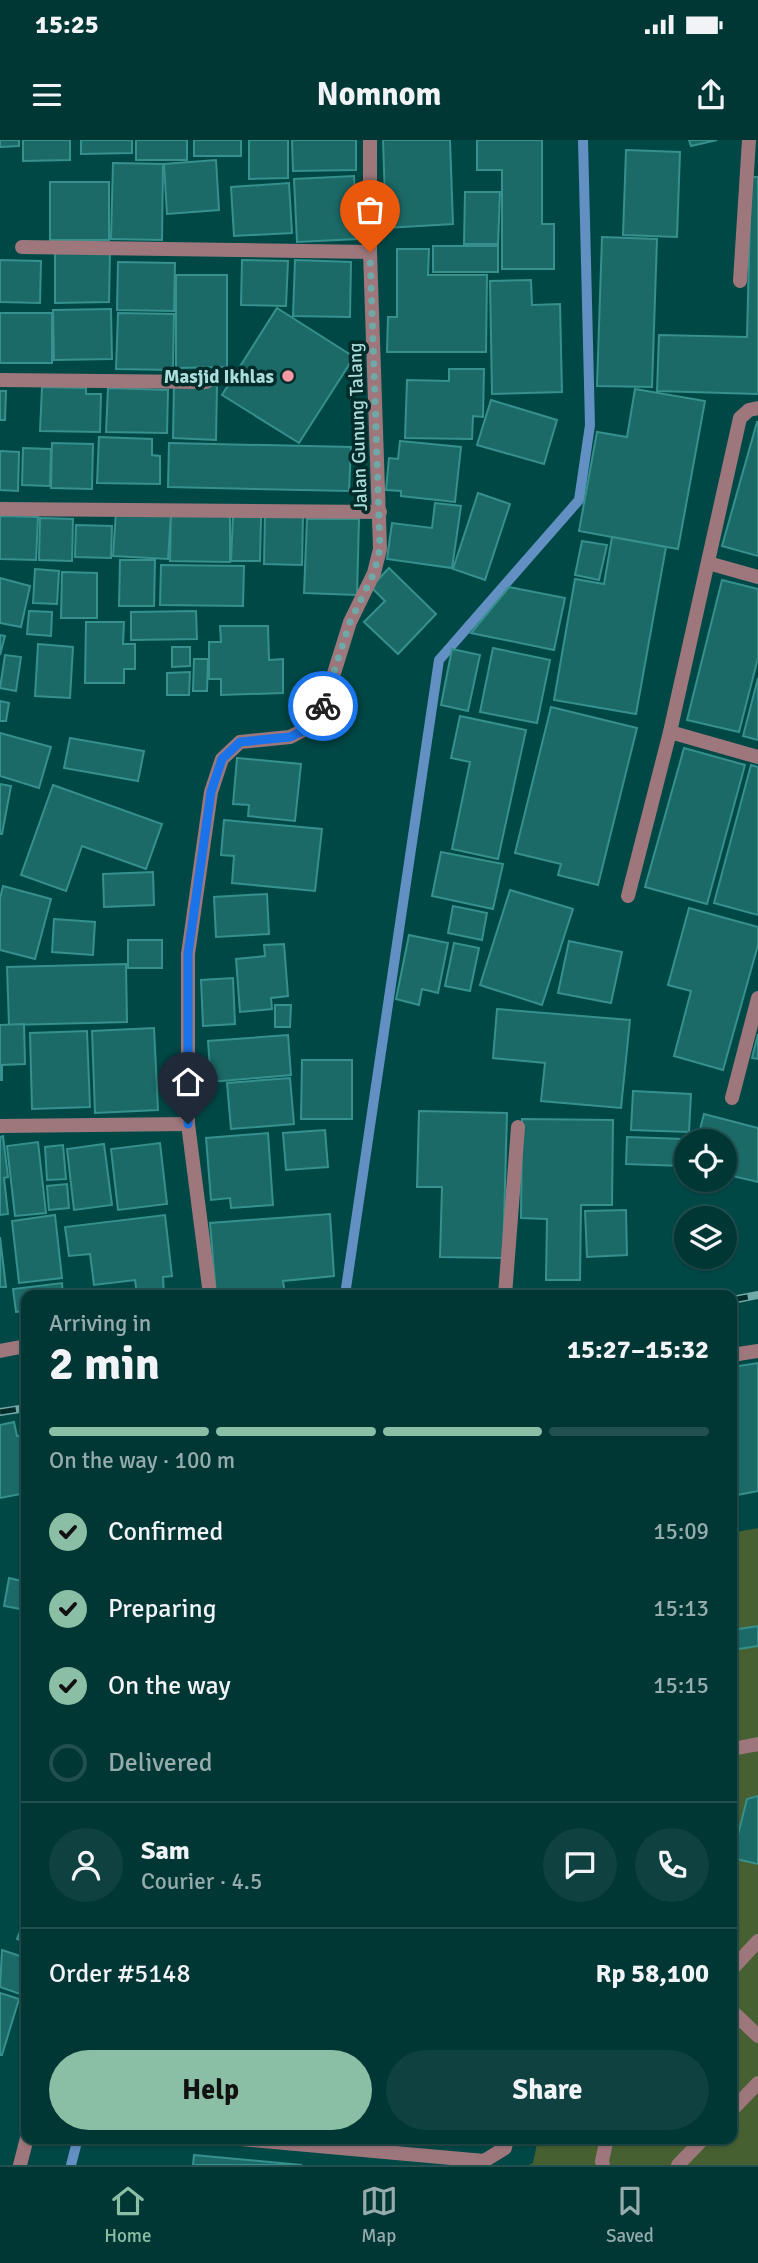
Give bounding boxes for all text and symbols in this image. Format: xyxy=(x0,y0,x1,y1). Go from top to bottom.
text: 15:25 xyxy=(35,9,99,41)
text: Nomnom xyxy=(317,75,441,114)
icon: menu xyxy=(28,76,66,114)
icon: share xyxy=(692,76,730,114)
pin xyxy=(340,180,400,252)
icon: bag xyxy=(351,191,389,229)
street label: Jalan Gunung Talang xyxy=(343,342,373,512)
place label: Masjid Ikhlas xyxy=(164,365,274,389)
marker: Masjid Ikhlas xyxy=(280,368,296,384)
courier xyxy=(288,671,358,741)
icon: bike xyxy=(304,687,342,725)
pin xyxy=(158,1052,218,1124)
icon: home xyxy=(169,1063,207,1101)
map controls xyxy=(674,1129,737,1269)
button: locate xyxy=(674,1129,737,1192)
button: layers xyxy=(674,1206,737,1269)
text: Arriving in xyxy=(49,1309,151,1338)
text: 15:27–15:32 xyxy=(567,1334,709,1366)
text: 2 min xyxy=(49,1336,160,1392)
text: On the way · 100 m xyxy=(49,1446,235,1475)
icon: check xyxy=(49,1513,87,1551)
text: Confirmed xyxy=(108,1516,223,1548)
text: 15:09 xyxy=(653,1517,709,1546)
icon: check xyxy=(49,1590,87,1628)
text: Preparing xyxy=(108,1593,216,1625)
text: 15:13 xyxy=(653,1594,709,1623)
icon: check xyxy=(49,1667,87,1705)
text: On the way xyxy=(108,1670,231,1702)
text: 15:15 xyxy=(653,1671,709,1700)
text: Delivered xyxy=(108,1747,213,1779)
button: person xyxy=(49,1828,123,1902)
button: chat xyxy=(543,1828,617,1902)
button: phone xyxy=(635,1828,709,1902)
text: Sam xyxy=(141,1835,190,1867)
text: Courier · 4.5 xyxy=(141,1867,262,1896)
text: Order #5148 xyxy=(49,1958,190,1990)
text: Rp 58,100 xyxy=(595,1958,709,1990)
button: Help xyxy=(49,2050,372,2130)
button: Share xyxy=(386,2050,709,2130)
tab: Home xyxy=(104,2182,151,2248)
tab: Map xyxy=(360,2182,398,2248)
tab: Saved xyxy=(606,2182,654,2248)

